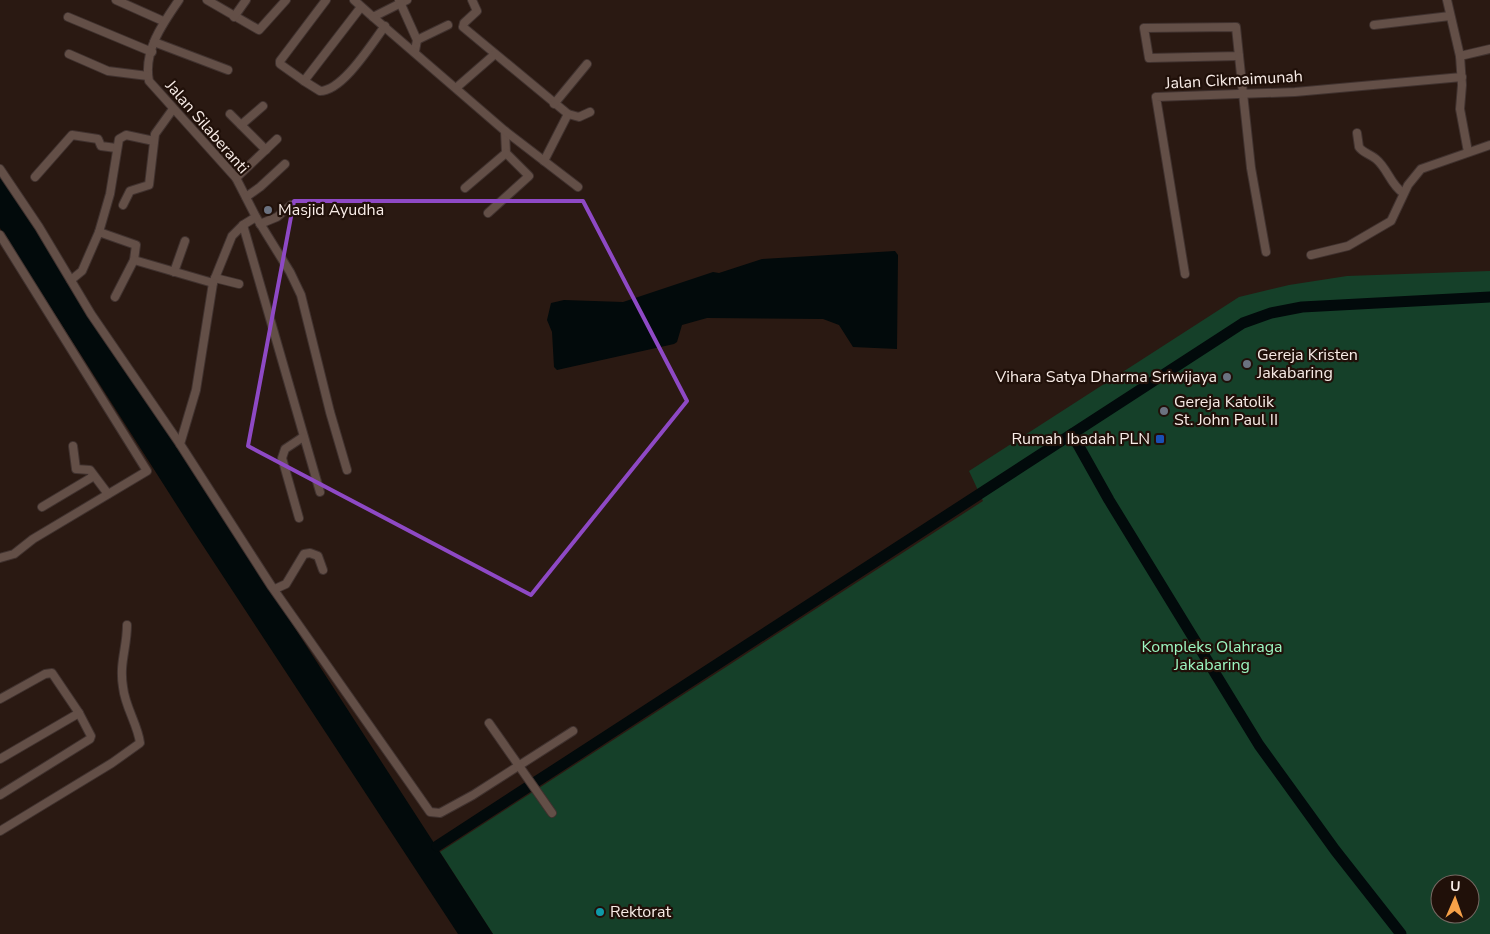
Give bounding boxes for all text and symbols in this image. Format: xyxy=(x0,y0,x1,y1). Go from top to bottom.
street label: Jalan Cikmaimunah xyxy=(1164,65,1303,95)
street label: Jalan Silaberanti xyxy=(160,75,254,178)
place label: Masjid Ayudha xyxy=(278,199,384,221)
marker: Masjid Ayudha xyxy=(262,204,274,216)
place label: Gereja Kristen Jakabaring xyxy=(1256,344,1358,384)
marker: Gereja Kristen Jakabaring xyxy=(1241,358,1253,370)
place label: Vihara Satya Dharma Sriwijaya xyxy=(994,366,1217,388)
marker: Vihara Satya Dharma Sriwijaya xyxy=(1221,371,1233,383)
place label: Gereja Katolik St. John Paul II xyxy=(1174,391,1278,431)
marker: Gereja Katolik St. John Paul II xyxy=(1158,405,1170,417)
place label: Rumah Ibadah PLN xyxy=(1011,428,1150,450)
marker: Rumah Ibadah PLN xyxy=(1154,433,1166,445)
park label: Kompleks Olahraga Jakabaring xyxy=(1141,636,1283,676)
north arrow xyxy=(1430,874,1480,924)
text: U xyxy=(1450,877,1461,896)
place label: Rektorat xyxy=(610,901,671,923)
marker: Rektorat xyxy=(594,906,606,918)

